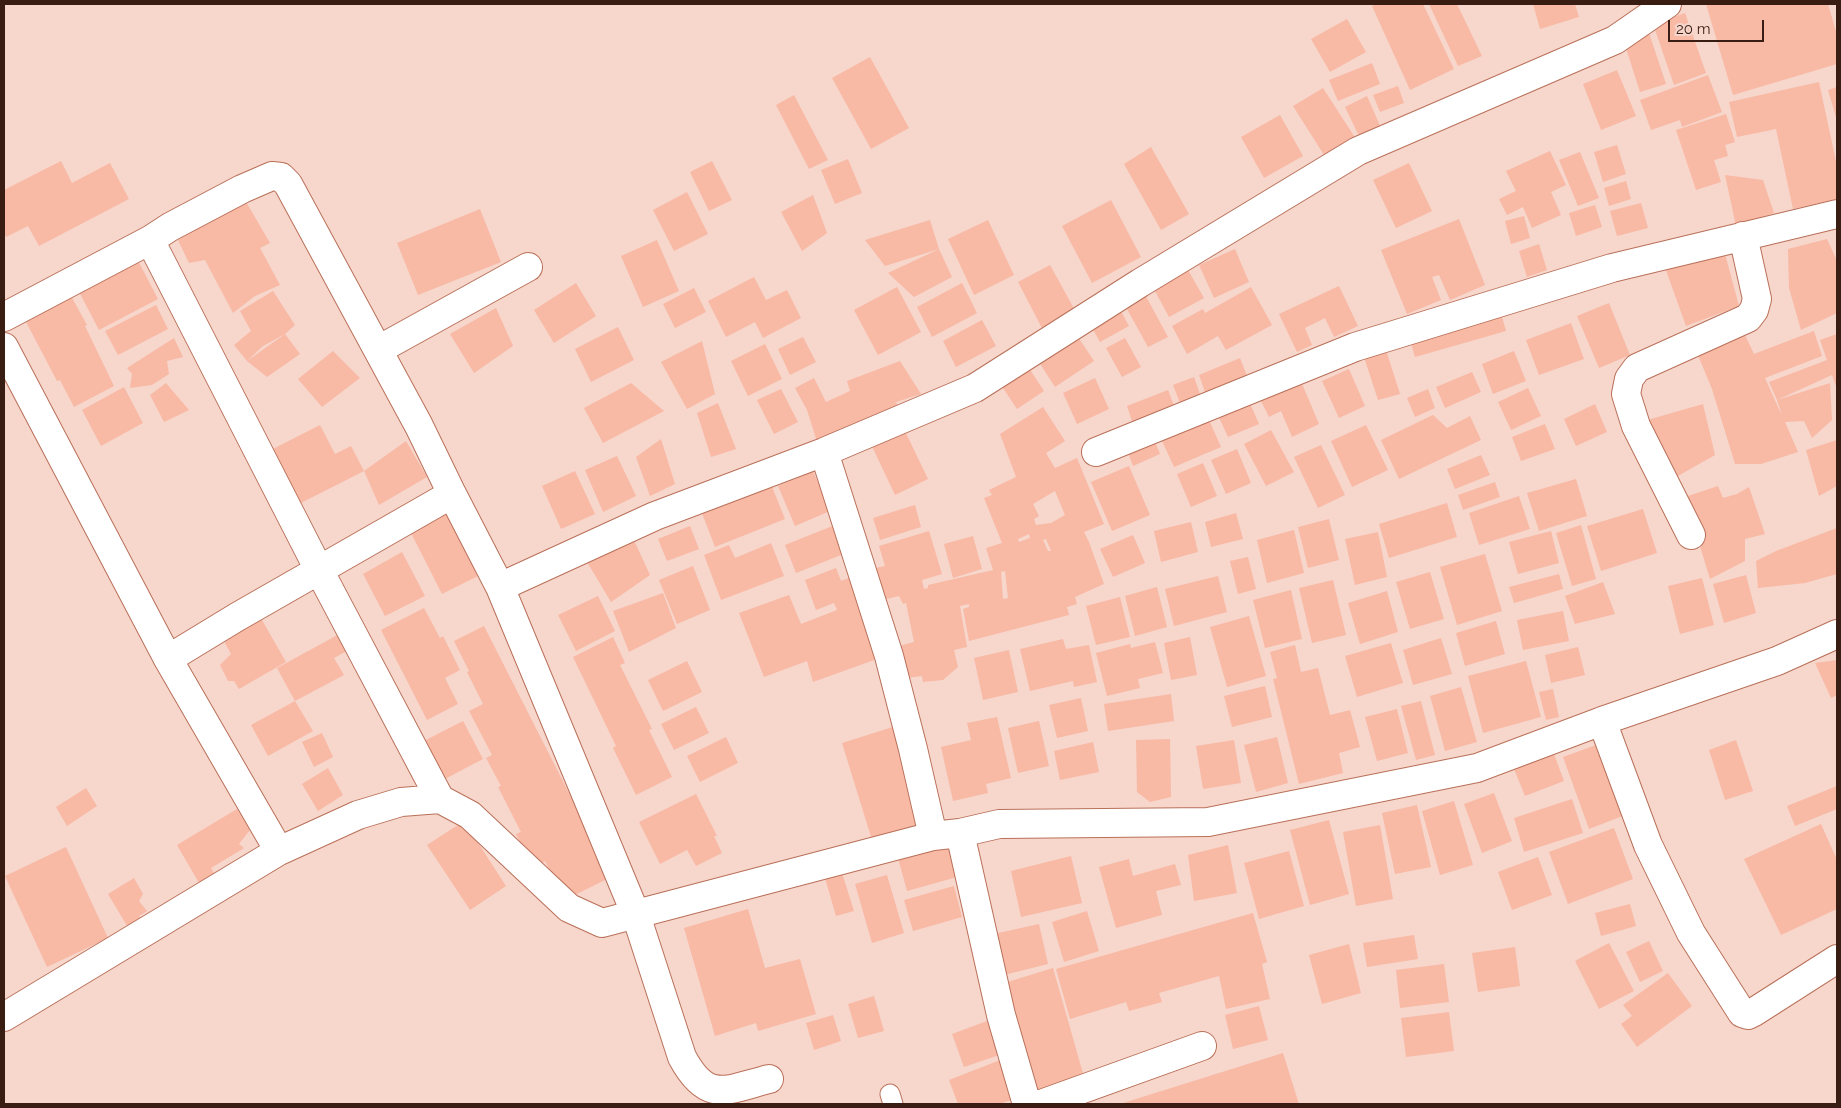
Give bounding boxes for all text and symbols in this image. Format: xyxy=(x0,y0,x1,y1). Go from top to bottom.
scale bar xyxy=(1671,10,1767,42)
text: 20 m xyxy=(1676,20,1711,38)

